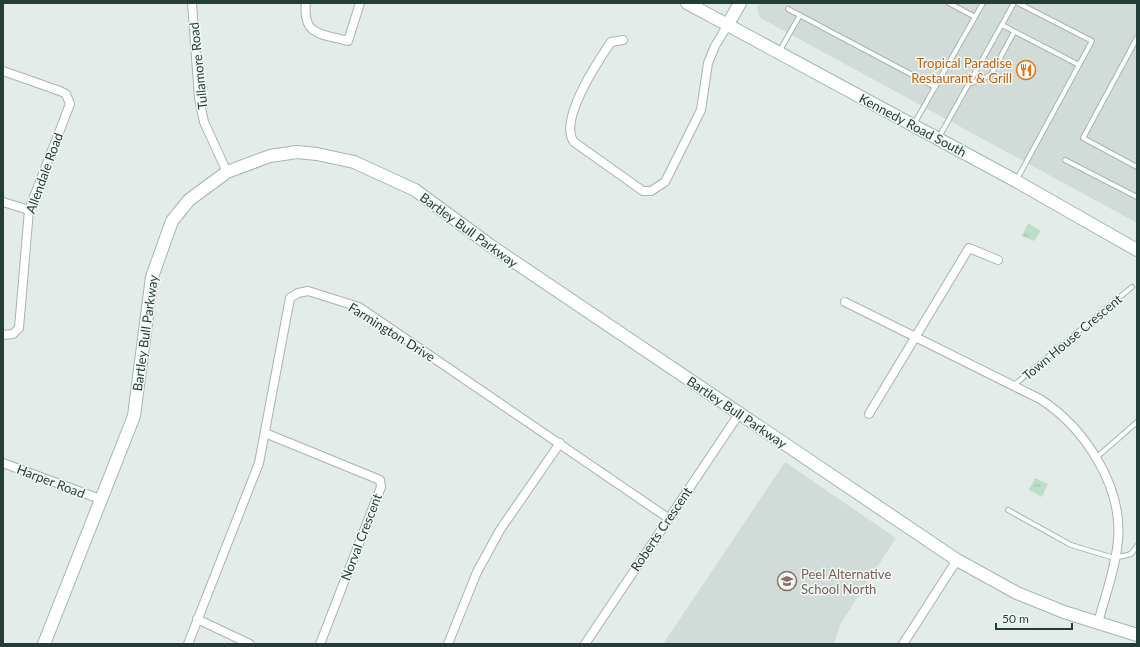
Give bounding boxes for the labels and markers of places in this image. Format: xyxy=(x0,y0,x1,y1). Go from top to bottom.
place label: Tropical Paradise Restaurant & Grill xyxy=(911,55,1012,86)
restaurant icon: Tropical Paradise Restaurant & Grill xyxy=(1015,59,1037,81)
place label: Peel Alternative School North xyxy=(801,566,891,597)
school or university icon: Peel Alternative School North xyxy=(776,570,798,592)

